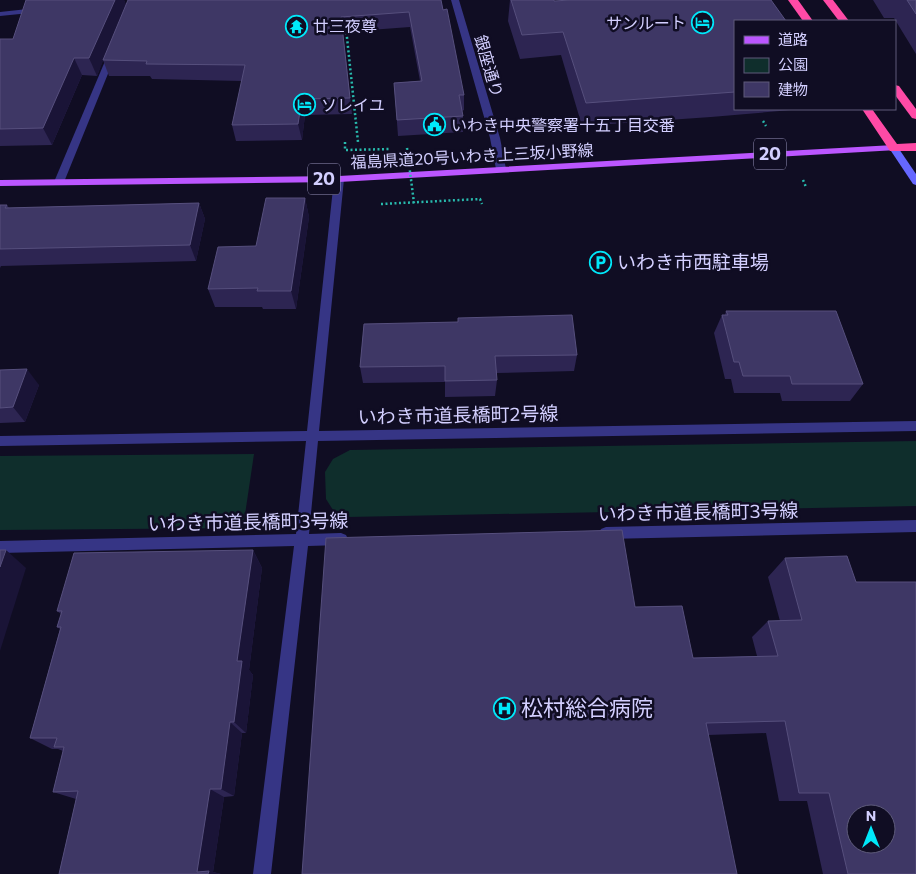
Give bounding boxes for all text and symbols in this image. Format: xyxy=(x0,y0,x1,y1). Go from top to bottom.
hotel icon: サンルート xyxy=(690,11,714,35)
place label: サンルート xyxy=(606,13,686,32)
temple icon: 廿三夜尊 xyxy=(285,14,309,38)
place label: 廿三夜尊 xyxy=(313,16,377,35)
legend xyxy=(734,20,896,110)
text: 道路 xyxy=(778,30,808,48)
street label: 銀座通り xyxy=(472,32,507,99)
text: 公園 xyxy=(778,55,808,73)
text: 建物 xyxy=(778,80,808,98)
hotel icon: ソレイユ xyxy=(293,93,317,117)
place label: ソレイユ xyxy=(321,95,385,114)
public building icon: いわき中央警察署十五丁目交番 xyxy=(423,113,447,137)
place label: いわき中央警察署十五丁目交番 xyxy=(451,115,675,134)
road number: 20 xyxy=(754,138,786,170)
street label: 福島県道20号いわき上三坂小野線 xyxy=(350,140,594,171)
road number: 20 xyxy=(308,163,340,194)
parking icon: いわき市西駐車場 xyxy=(589,250,613,274)
place label: いわき市西駐車場 xyxy=(617,250,769,273)
street label: いわき市道長橋町2号線 xyxy=(358,401,558,428)
street label: いわき市道長橋町3号線 xyxy=(597,498,799,525)
street label: いわき市道長橋町3号線 xyxy=(147,508,349,535)
place label: 松村総合病院 xyxy=(521,694,653,721)
hospital icon: 松村総合病院 xyxy=(493,696,517,720)
north arrow xyxy=(846,804,896,854)
text: N xyxy=(866,807,876,824)

